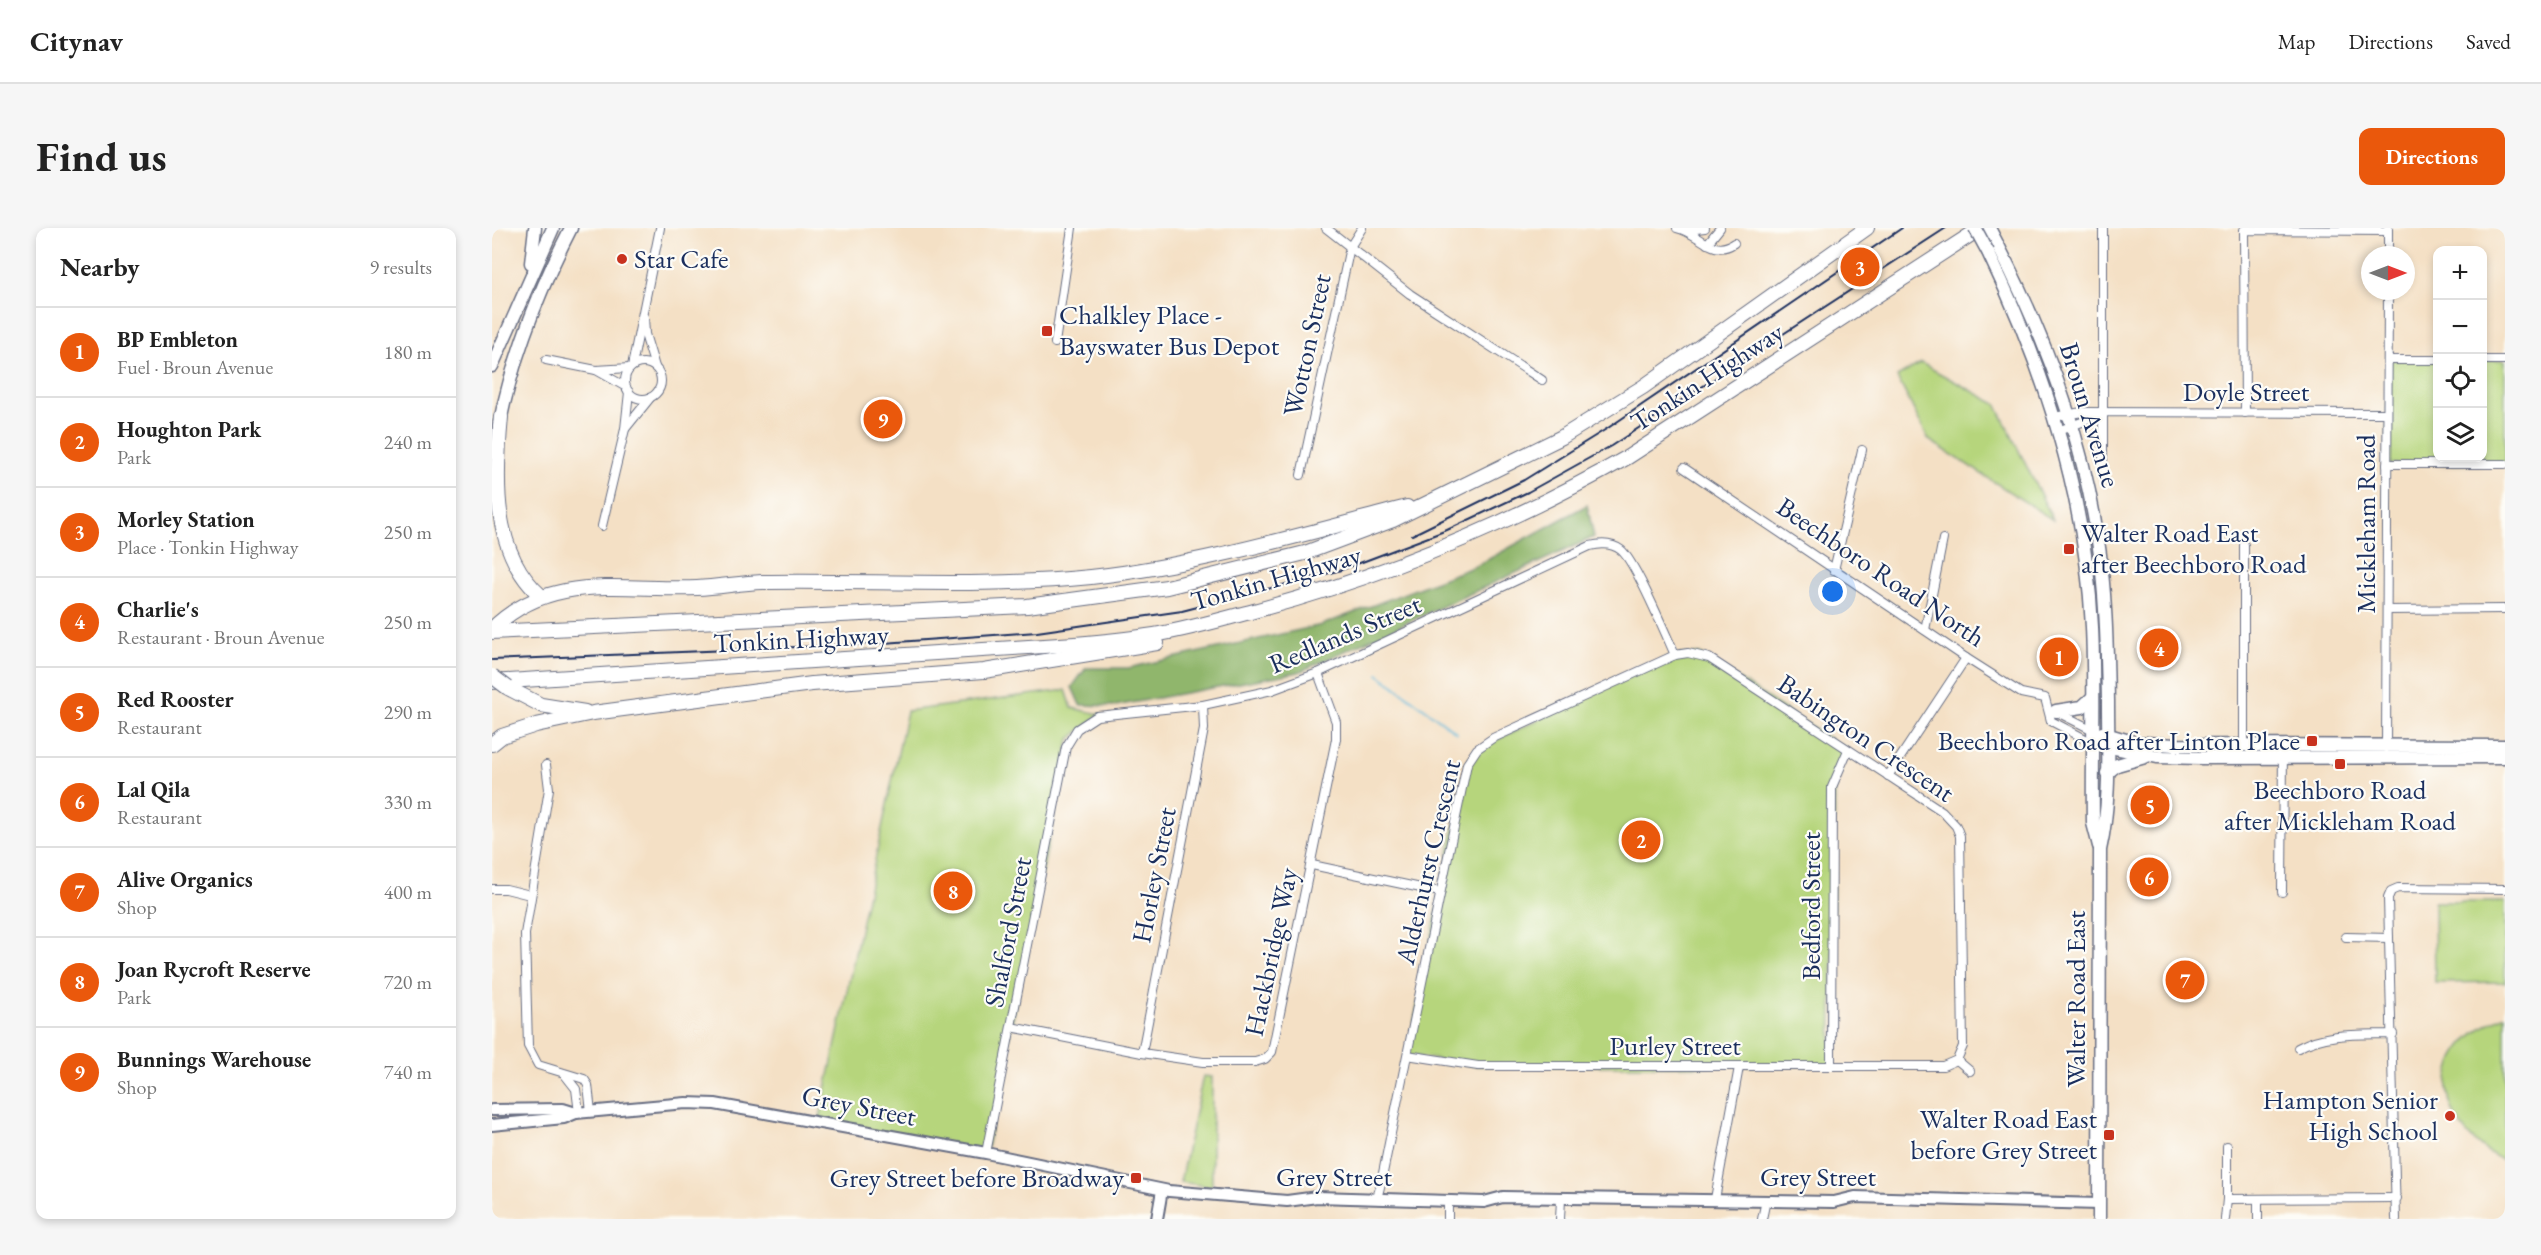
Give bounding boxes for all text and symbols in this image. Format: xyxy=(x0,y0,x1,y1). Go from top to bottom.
text: Citynav xyxy=(30,23,123,59)
text: Map xyxy=(2278,28,2315,55)
text: Directions xyxy=(2348,28,2433,55)
text: Saved xyxy=(2466,28,2511,55)
button: Directions xyxy=(2359,128,2505,185)
text: Find us xyxy=(36,129,167,184)
place label: Star Cafe xyxy=(634,241,729,276)
pin: 3 xyxy=(1840,244,1880,290)
north arrow xyxy=(2361,246,2415,300)
map controls xyxy=(2433,246,2487,462)
button: + xyxy=(2433,246,2487,300)
text: Nearby xyxy=(60,250,140,284)
marker: Star Cafe xyxy=(615,252,629,266)
text: 9 results xyxy=(369,254,432,280)
street label: Wotton Street xyxy=(1274,270,1339,419)
place label: Chalkley Place - Bayswater Bus Depot xyxy=(1059,297,1280,363)
button: − xyxy=(2433,300,2487,354)
street label: Tonkin Highway xyxy=(1624,314,1790,439)
marker: Chalkley Place - Bayswater Bus Depot xyxy=(1040,324,1054,338)
text: BP Embleton xyxy=(117,325,238,354)
street label: Broun Avenue xyxy=(2052,338,2129,492)
text: 1 xyxy=(74,339,85,365)
text: 180 m xyxy=(384,339,432,365)
text: Fuel · Broun Avenue xyxy=(117,354,273,380)
button: locate xyxy=(2433,354,2487,408)
street label: Doyle Street xyxy=(2183,374,2310,409)
pin: 9 xyxy=(864,396,902,441)
button: layers xyxy=(2433,408,2487,462)
text: Houghton Park xyxy=(117,415,261,444)
text: 2 xyxy=(74,429,85,455)
text: 240 m xyxy=(384,429,432,455)
street label: Mickleham Road xyxy=(2348,434,2383,614)
text: Park xyxy=(117,444,151,470)
street label: Beechboro Road North xyxy=(1770,489,1992,654)
text: Morley Station xyxy=(117,505,255,534)
place label: Walter Road East after Beechboro Road xyxy=(2081,515,2307,581)
text: 3 xyxy=(74,519,85,545)
text: 250 m xyxy=(384,519,432,545)
text: Place · Tonkin Highway xyxy=(117,534,299,560)
street label: Tonkin Highway xyxy=(1187,536,1365,619)
marker: Walter Road East after Beechboro Road xyxy=(2062,542,2076,556)
your location xyxy=(1818,577,1847,606)
street label: Redlands Street xyxy=(1263,586,1427,681)
text: Charlie's xyxy=(117,595,199,624)
text: 4 xyxy=(74,609,85,635)
text: 250 m xyxy=(384,609,432,635)
street label: Tonkin Highway xyxy=(712,616,890,661)
text: Restaurant · Broun Avenue xyxy=(117,624,325,650)
pin: 4 xyxy=(2140,626,2178,670)
pin: 1 xyxy=(2040,634,2078,680)
street label: Babington Crescent xyxy=(1771,666,1962,810)
text: Red Rooster xyxy=(117,685,234,714)
text: 5 xyxy=(74,699,85,725)
text: 290 m xyxy=(384,699,432,725)
text: Restaurant xyxy=(117,714,202,740)
place label: Beechboro Road after Linton Place xyxy=(1938,723,2300,758)
marker: Beechboro Road after Linton Place xyxy=(2305,734,2319,748)
street label: Alderhurst Crescent xyxy=(1387,755,1468,969)
marker: Beechboro Road after Mickleham Road xyxy=(2333,757,2347,771)
place label: Beechboro Road after Mickleham Road xyxy=(2224,772,2456,838)
text: Lal Qila xyxy=(117,775,190,804)
pin: 5 xyxy=(2130,782,2170,828)
text: 6 xyxy=(74,789,85,815)
text: 330 m xyxy=(384,789,432,815)
street label: Horley Street xyxy=(1123,803,1184,946)
text: Restaurant xyxy=(117,804,202,830)
pin: 2 xyxy=(1622,818,1660,862)
street label: Bedford Street xyxy=(1793,831,1828,980)
street label: Shalford Street xyxy=(976,853,1039,1010)
pin: 6 xyxy=(2130,854,2168,900)
street label: Hackbridge Way xyxy=(1236,864,1305,1039)
text: Alive Organics xyxy=(117,865,253,894)
pin: 8 xyxy=(934,868,972,914)
text: 7 xyxy=(74,879,85,905)
text: 400 m xyxy=(384,879,432,905)
text: Shop xyxy=(117,894,157,920)
street label: Walter Road East xyxy=(2058,910,2093,1088)
text: Joan Rycroft Reserve xyxy=(117,955,311,984)
pin: 7 xyxy=(2166,958,2204,1002)
text: 8 xyxy=(74,969,85,995)
text: 720 m xyxy=(384,969,432,995)
text: Park xyxy=(117,984,151,1010)
street label: Purley Street xyxy=(1609,1028,1741,1063)
text: Bunnings Warehouse xyxy=(117,1045,311,1074)
text: 9 xyxy=(74,1059,85,1085)
text: 740 m xyxy=(384,1059,432,1085)
text: Shop xyxy=(117,1074,157,1100)
street label: Grey Street xyxy=(799,1077,920,1134)
place label: Hampton Senior High School xyxy=(2263,1082,2438,1148)
place label: Walter Road East before Grey Street xyxy=(1911,1101,2098,1167)
marker: Hampton Senior High School xyxy=(2443,1109,2457,1123)
marker: Walter Road East before Grey Street xyxy=(2102,1128,2116,1142)
street label: Grey Street xyxy=(1276,1159,1392,1194)
street label: Grey Street xyxy=(1760,1159,1876,1194)
place label: Grey Street before Broadway xyxy=(830,1160,1124,1195)
marker: Grey Street before Broadway xyxy=(1129,1171,1143,1185)

